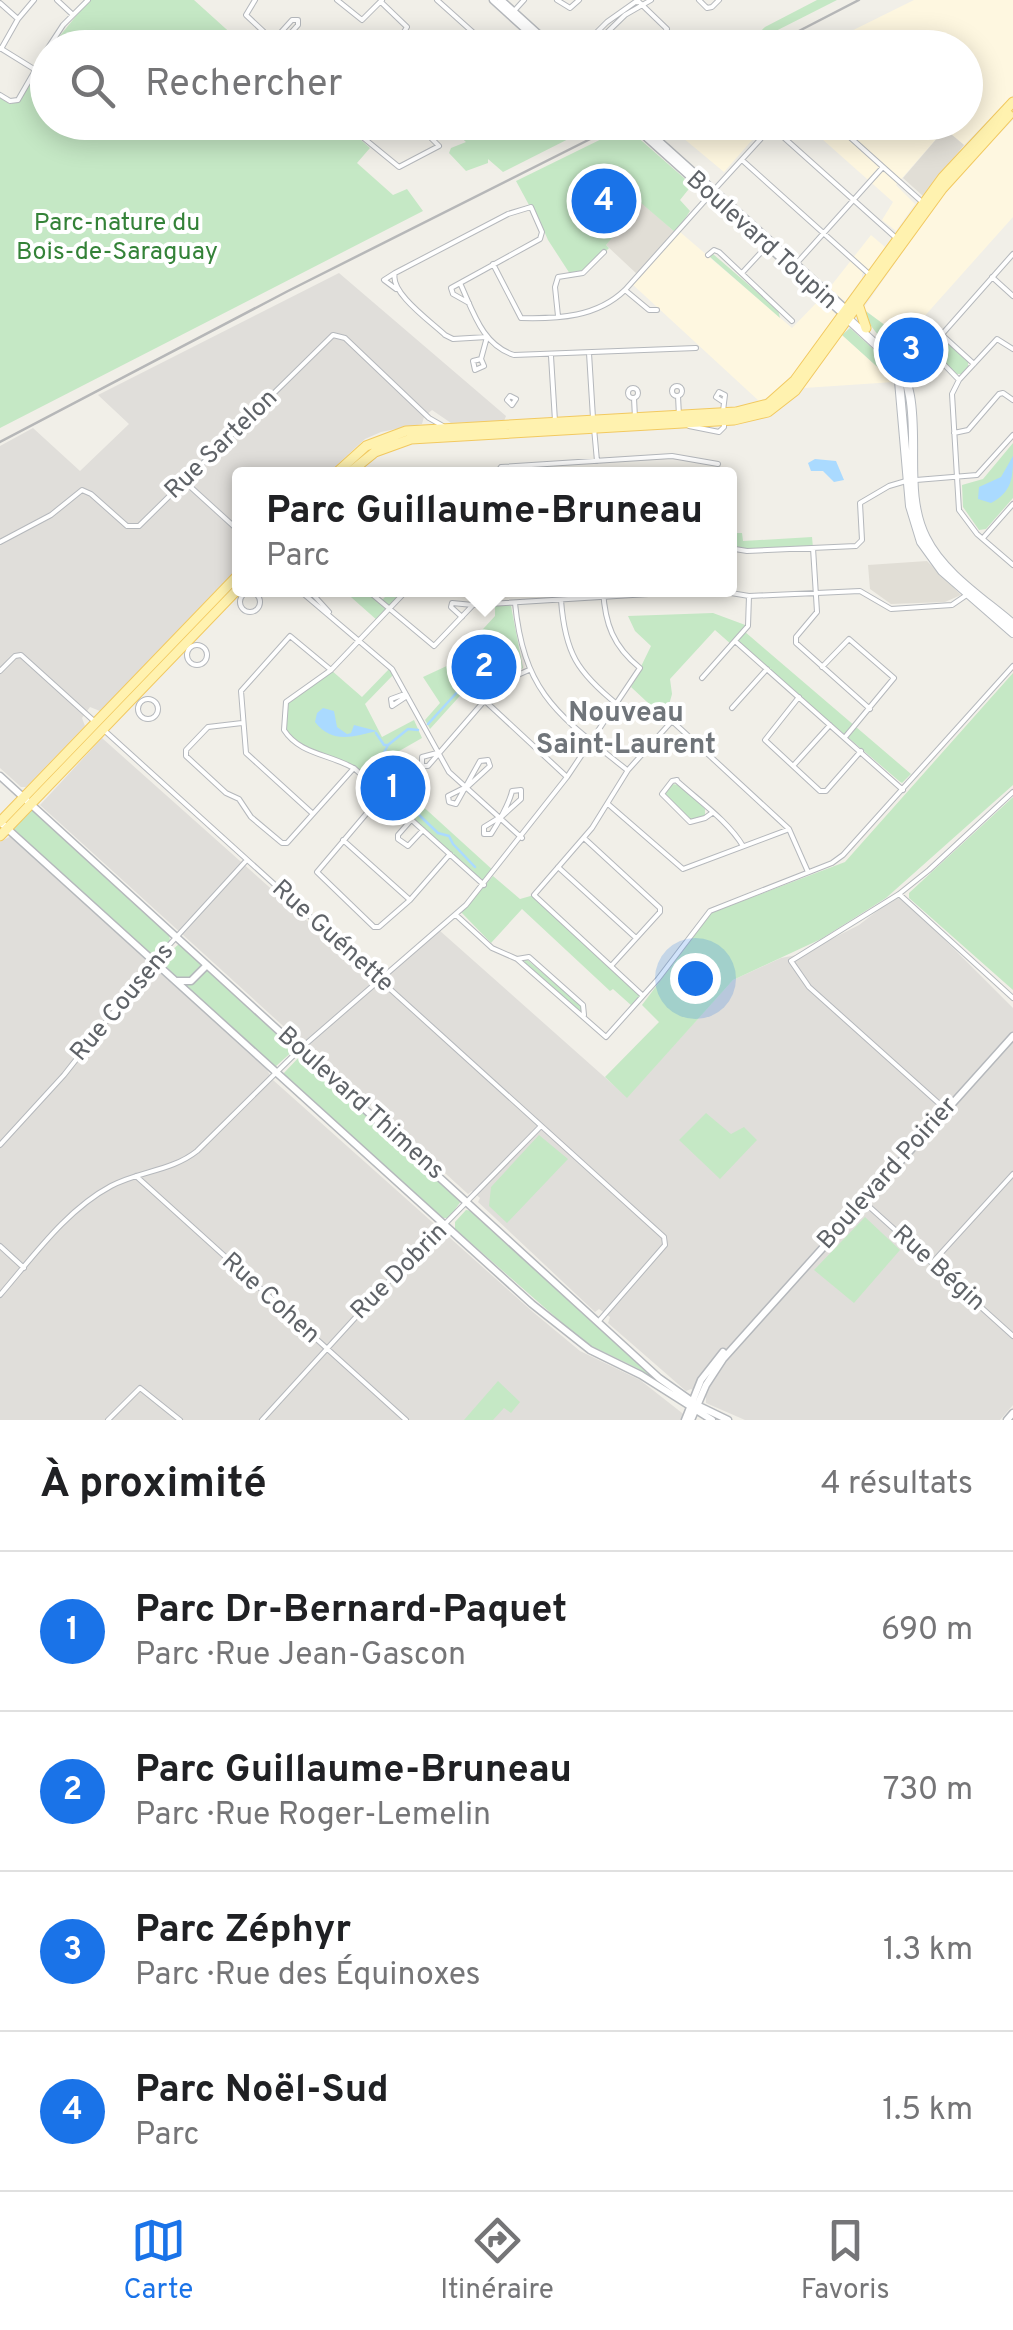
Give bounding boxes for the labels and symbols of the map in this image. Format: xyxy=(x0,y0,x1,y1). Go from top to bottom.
pin: 4 xyxy=(572,164,636,238)
street label: Boulevard Toupin xyxy=(679,165,843,317)
park label: Parc-nature du Bois-de-Saraguay xyxy=(16,208,218,269)
pin: 3 xyxy=(878,312,944,388)
street label: Rue Sartelon xyxy=(159,383,285,507)
pin: 2 xyxy=(452,630,516,704)
district label: Nouveau Saint-Laurent xyxy=(536,696,716,764)
pin: 1 xyxy=(360,750,426,826)
street label: Rue Guénette xyxy=(264,874,400,1000)
street label: Rue Cousens xyxy=(64,937,182,1069)
your location xyxy=(670,953,721,1004)
street label: Boulevard Thimens xyxy=(270,1021,450,1187)
street label: Boulevard Poirier xyxy=(811,1091,965,1257)
street label: Rue Dobrin xyxy=(345,1217,455,1327)
street label: Rue Bégin xyxy=(885,1219,991,1319)
street label: Rue Cohen xyxy=(214,1246,326,1352)

